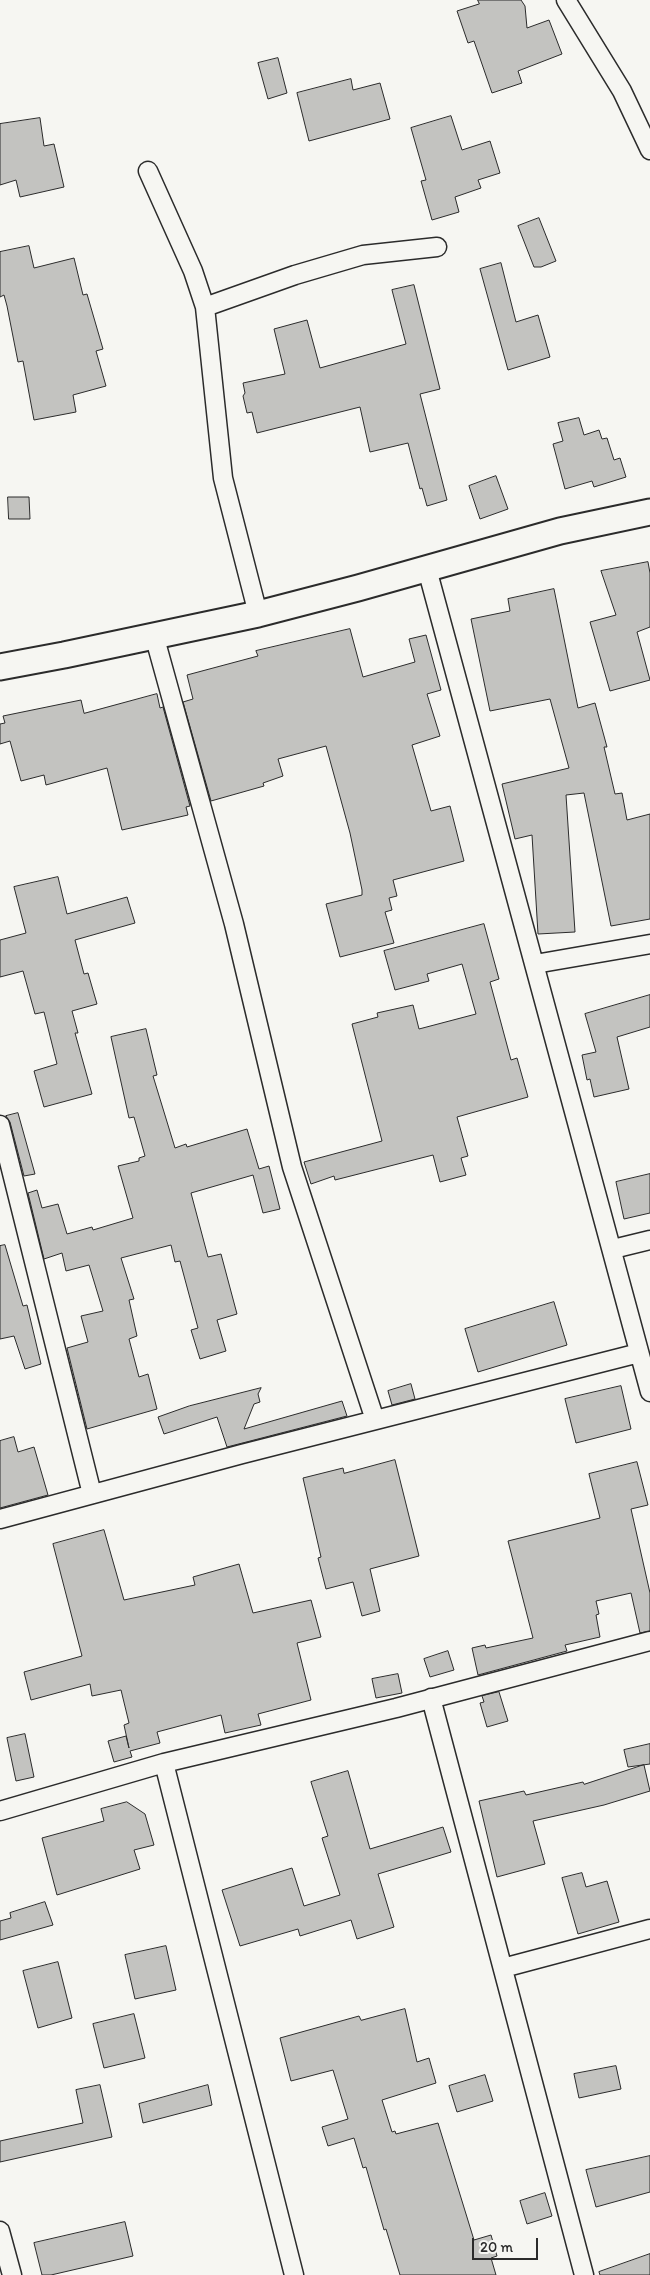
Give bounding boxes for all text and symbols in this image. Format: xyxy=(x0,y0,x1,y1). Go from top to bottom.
scale bar xyxy=(475,2228,541,2260)
text: 20 m xyxy=(480,2238,513,2256)

